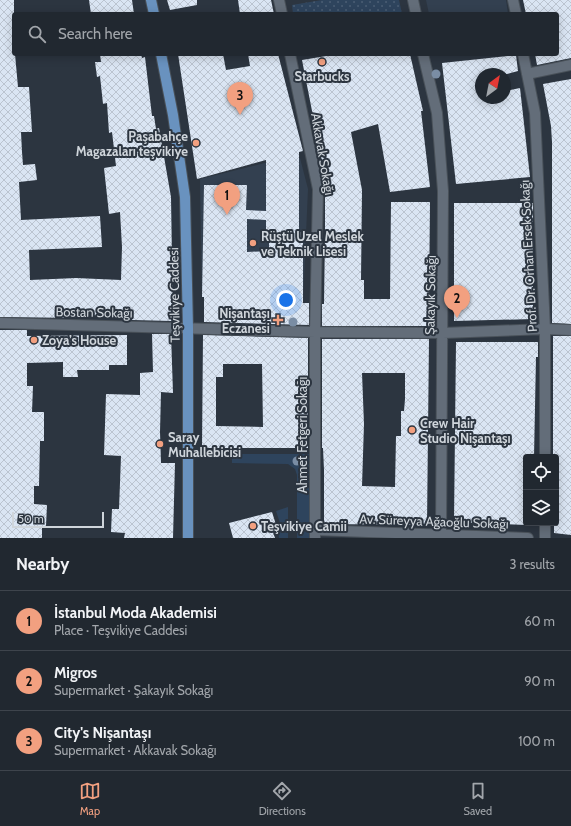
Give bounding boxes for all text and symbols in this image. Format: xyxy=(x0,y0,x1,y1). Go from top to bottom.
search box xyxy=(12,12,559,56)
icon: search xyxy=(26,23,48,45)
text: Search here xyxy=(58,25,133,43)
marker: Starbucks xyxy=(317,57,327,67)
place label: Starbucks xyxy=(295,68,350,84)
north arrow xyxy=(475,68,511,104)
pin: 3 xyxy=(227,82,253,115)
street label: Akkavak Sokağı xyxy=(308,112,338,196)
place label: Paşabahçe Magazaları teşvikiye xyxy=(76,128,188,159)
marker: Paşabahçe Magazaları teşvikiye xyxy=(191,138,201,148)
street label: Prof. Dr. Orhan Ersek Sokağı xyxy=(516,180,540,332)
pin: 1 xyxy=(214,182,240,215)
place label: Rüştü Uzel Meslek ve Teknik Lisesi xyxy=(261,228,364,259)
marker: Rüştü Uzel Meslek ve Teknik Lisesi xyxy=(248,238,258,248)
street label: Teşvikiye Caddesi xyxy=(165,247,183,343)
street label: Şakayık Sokağı xyxy=(421,255,439,335)
pin: 2 xyxy=(444,285,470,318)
your location xyxy=(276,290,296,310)
street label: Bostan Sokağı xyxy=(55,303,133,321)
place label: Nişantaşı Eczanesi xyxy=(219,305,270,336)
marker: Nişantaşı Eczanesi xyxy=(273,315,283,325)
place label: Zoya’s House xyxy=(42,332,116,348)
marker: Zoya’s House xyxy=(29,335,39,345)
street label: Ahmet Fetgeri Sokağı xyxy=(294,377,310,493)
place label: Crew Hair Studio Nişantaşı xyxy=(420,415,511,446)
marker: Crew Hair Studio Nişantaşı xyxy=(407,425,417,435)
place label: Saray Muhallebicisi xyxy=(168,429,241,460)
marker: Saray Muhallebicisi xyxy=(155,439,165,449)
map controls xyxy=(523,454,559,526)
button: locate xyxy=(523,454,559,490)
button: layers xyxy=(523,490,559,526)
scale bar xyxy=(12,510,104,529)
street label: Av. Süreyya Ağaoğlu Sokağı xyxy=(359,510,509,532)
text: 50 m xyxy=(18,512,44,526)
place label: Teşvikiye Camii xyxy=(261,518,347,534)
marker: Teşvikiye Camii xyxy=(248,521,258,531)
text: Nearby xyxy=(16,554,69,574)
text: 3 results xyxy=(509,556,555,572)
text: İstanbul Moda Akademisi xyxy=(54,604,217,622)
text: 1 xyxy=(27,613,31,629)
text: 60 m xyxy=(524,613,555,629)
text: Place · Teşvikiye Caddesi xyxy=(54,622,187,638)
text: Migros xyxy=(54,664,97,682)
text: 2 xyxy=(26,673,32,689)
text: 90 m xyxy=(524,673,555,689)
text: Supermarket · Şakayık Sokağı xyxy=(54,682,213,698)
text: City's Nişantaşı xyxy=(54,724,151,742)
text: 3 xyxy=(25,733,33,749)
text: 100 m xyxy=(518,733,555,749)
text: Supermarket · Akkavak Sokağı xyxy=(54,742,216,758)
tab: Map xyxy=(79,780,101,818)
tab: Directions xyxy=(259,780,306,818)
tab: Saved xyxy=(464,780,492,818)

